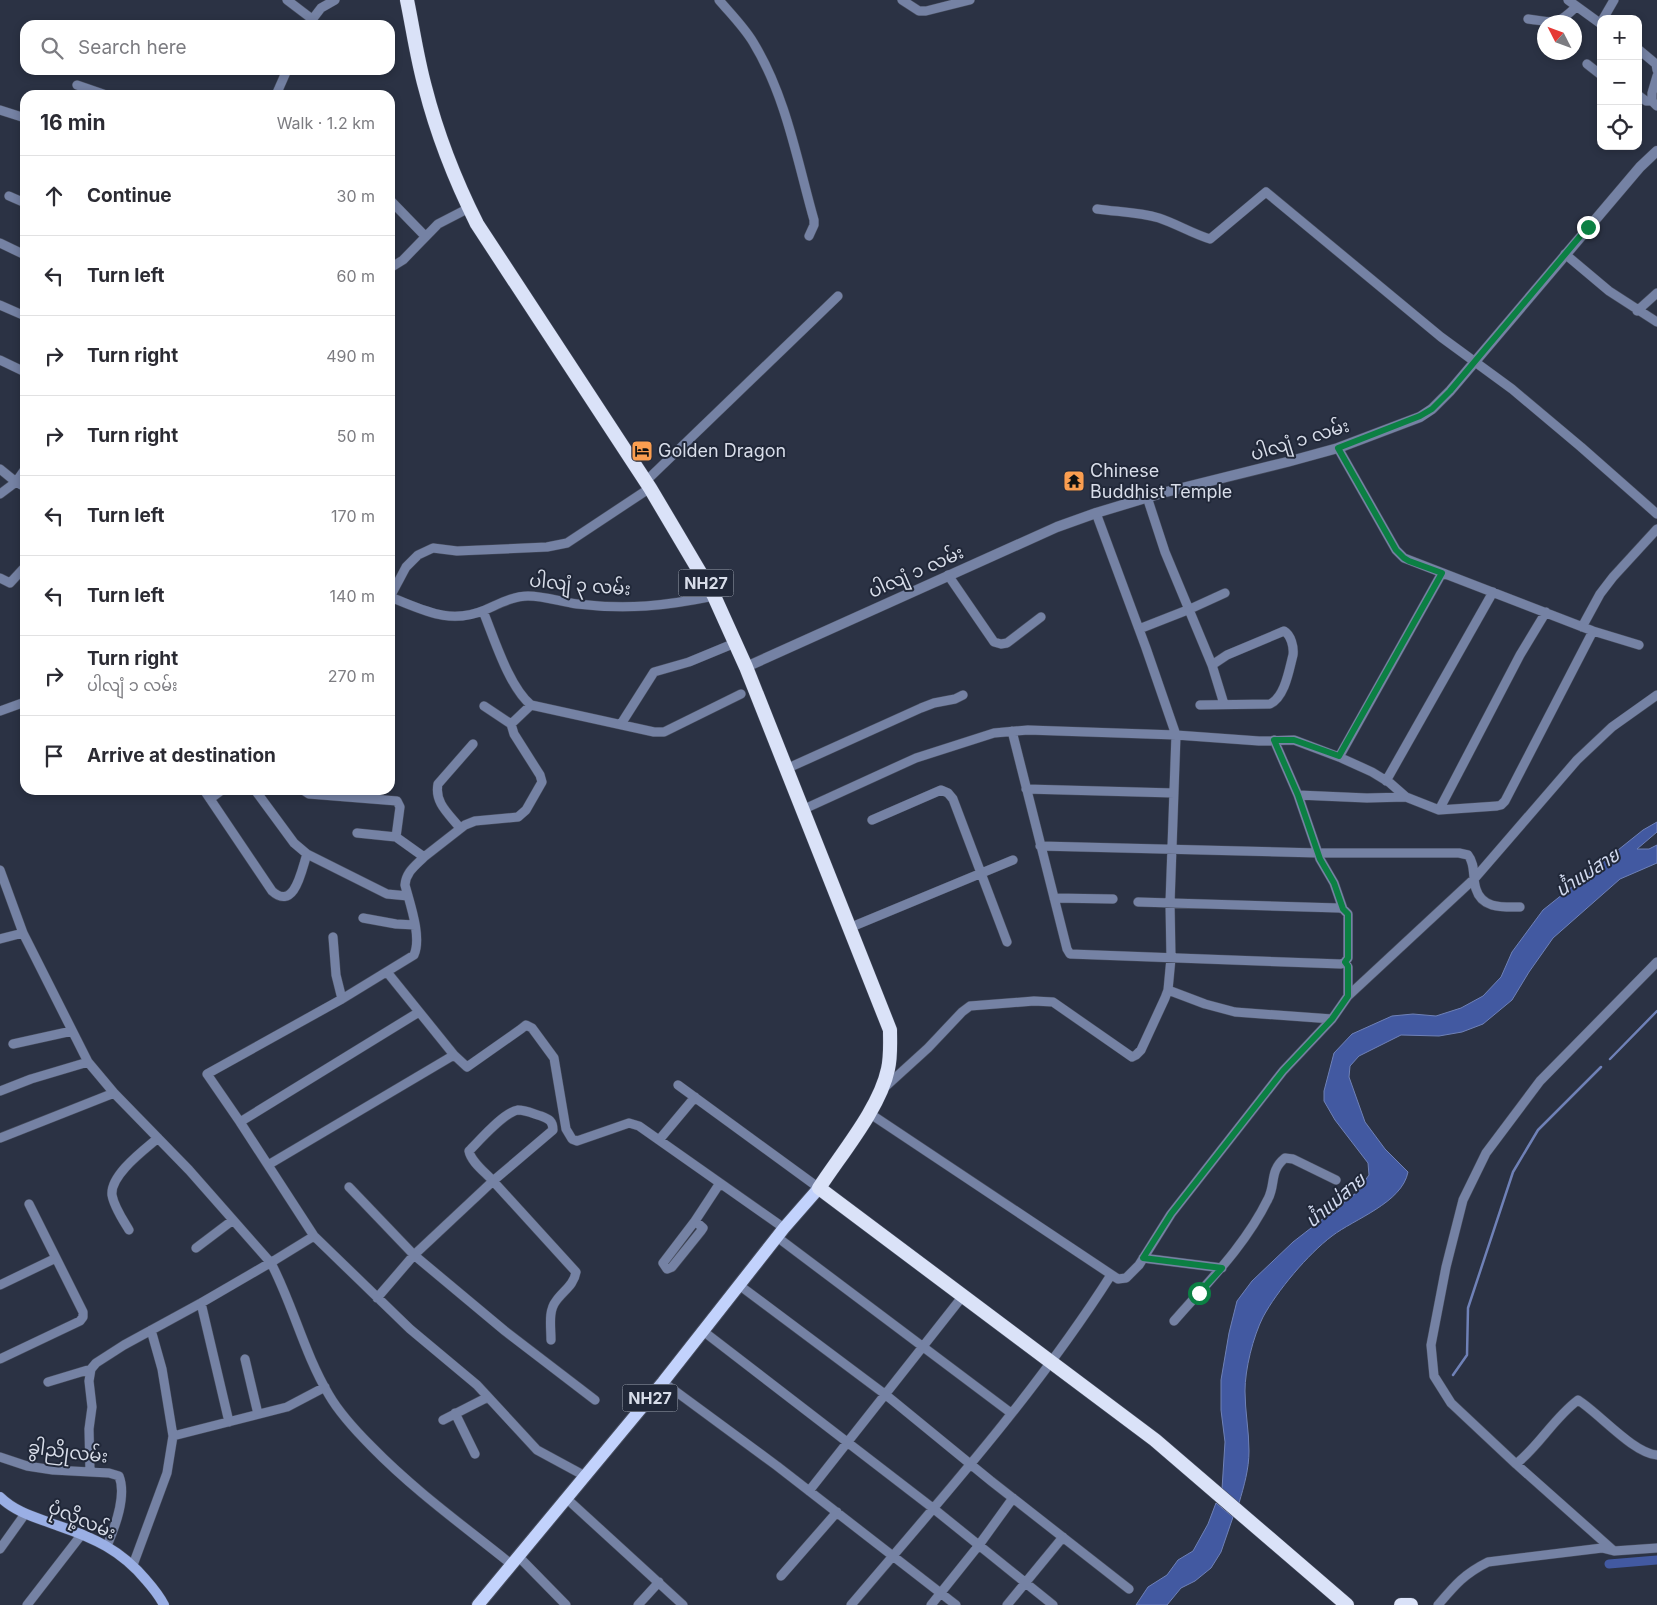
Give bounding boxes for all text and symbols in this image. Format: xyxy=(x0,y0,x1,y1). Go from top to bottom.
north arrow xyxy=(1537,15,1582,60)
map controls xyxy=(1597,15,1642,150)
button: + xyxy=(1597,15,1642,60)
search box xyxy=(20,20,395,75)
icon: search xyxy=(38,34,66,62)
text: Search here xyxy=(78,36,187,59)
button: − xyxy=(1597,60,1642,105)
button: locate xyxy=(1597,105,1642,150)
text: 16 min xyxy=(40,110,106,135)
text: Walk · 1.2 km xyxy=(277,113,375,133)
icon: ahead xyxy=(40,182,68,210)
text: Continue xyxy=(87,184,172,207)
text: 30 m xyxy=(337,186,375,206)
route end xyxy=(1577,216,1600,239)
icon: left xyxy=(40,262,68,290)
text: Turn left xyxy=(87,264,165,287)
text: 60 m xyxy=(336,266,375,286)
icon: right xyxy=(40,342,68,370)
text: Turn right xyxy=(87,344,178,367)
text: 490 m xyxy=(326,346,375,366)
street label: ပါလျံ ၁ လမ်း xyxy=(1247,413,1353,469)
icon: right xyxy=(40,422,68,450)
text: Turn right xyxy=(87,424,178,447)
text: 50 m xyxy=(337,426,375,446)
hotel icon: Golden Dragon xyxy=(630,439,654,463)
place label: Golden Dragon xyxy=(658,440,786,461)
place label: Chinese Buddhist Temple xyxy=(1090,460,1232,502)
temple icon: Chinese Buddhist Temple xyxy=(1062,469,1086,493)
icon: left xyxy=(40,502,68,530)
text: Turn left xyxy=(87,504,165,527)
text: 170 m xyxy=(331,506,375,526)
street label: ပါလျံ ၁ လမ်း xyxy=(864,539,969,606)
street label: ပါလျံ ၃ လမ်း xyxy=(528,568,632,604)
road number: NH27 xyxy=(678,570,734,596)
icon: left xyxy=(40,582,68,610)
text: Turn left xyxy=(87,584,165,607)
text: 140 m xyxy=(330,586,375,606)
text: Turn right xyxy=(87,647,178,670)
icon: right xyxy=(40,662,68,690)
text: 270 m xyxy=(328,666,375,686)
text: ပါလျံ ၁ လမ်း xyxy=(87,675,178,695)
icon: arrive xyxy=(40,742,68,770)
text: Arrive at destination xyxy=(87,744,276,767)
water label: น้ำแม่สาย xyxy=(1550,841,1625,902)
water label: น้ำแม่สาย xyxy=(1299,1166,1371,1232)
route start xyxy=(1188,1282,1211,1305)
road number: NH27 xyxy=(622,1385,678,1412)
street label: ခွါညိုလမ်း xyxy=(26,1433,110,1472)
street label: ပုံလို့လမ်း xyxy=(43,1493,120,1548)

